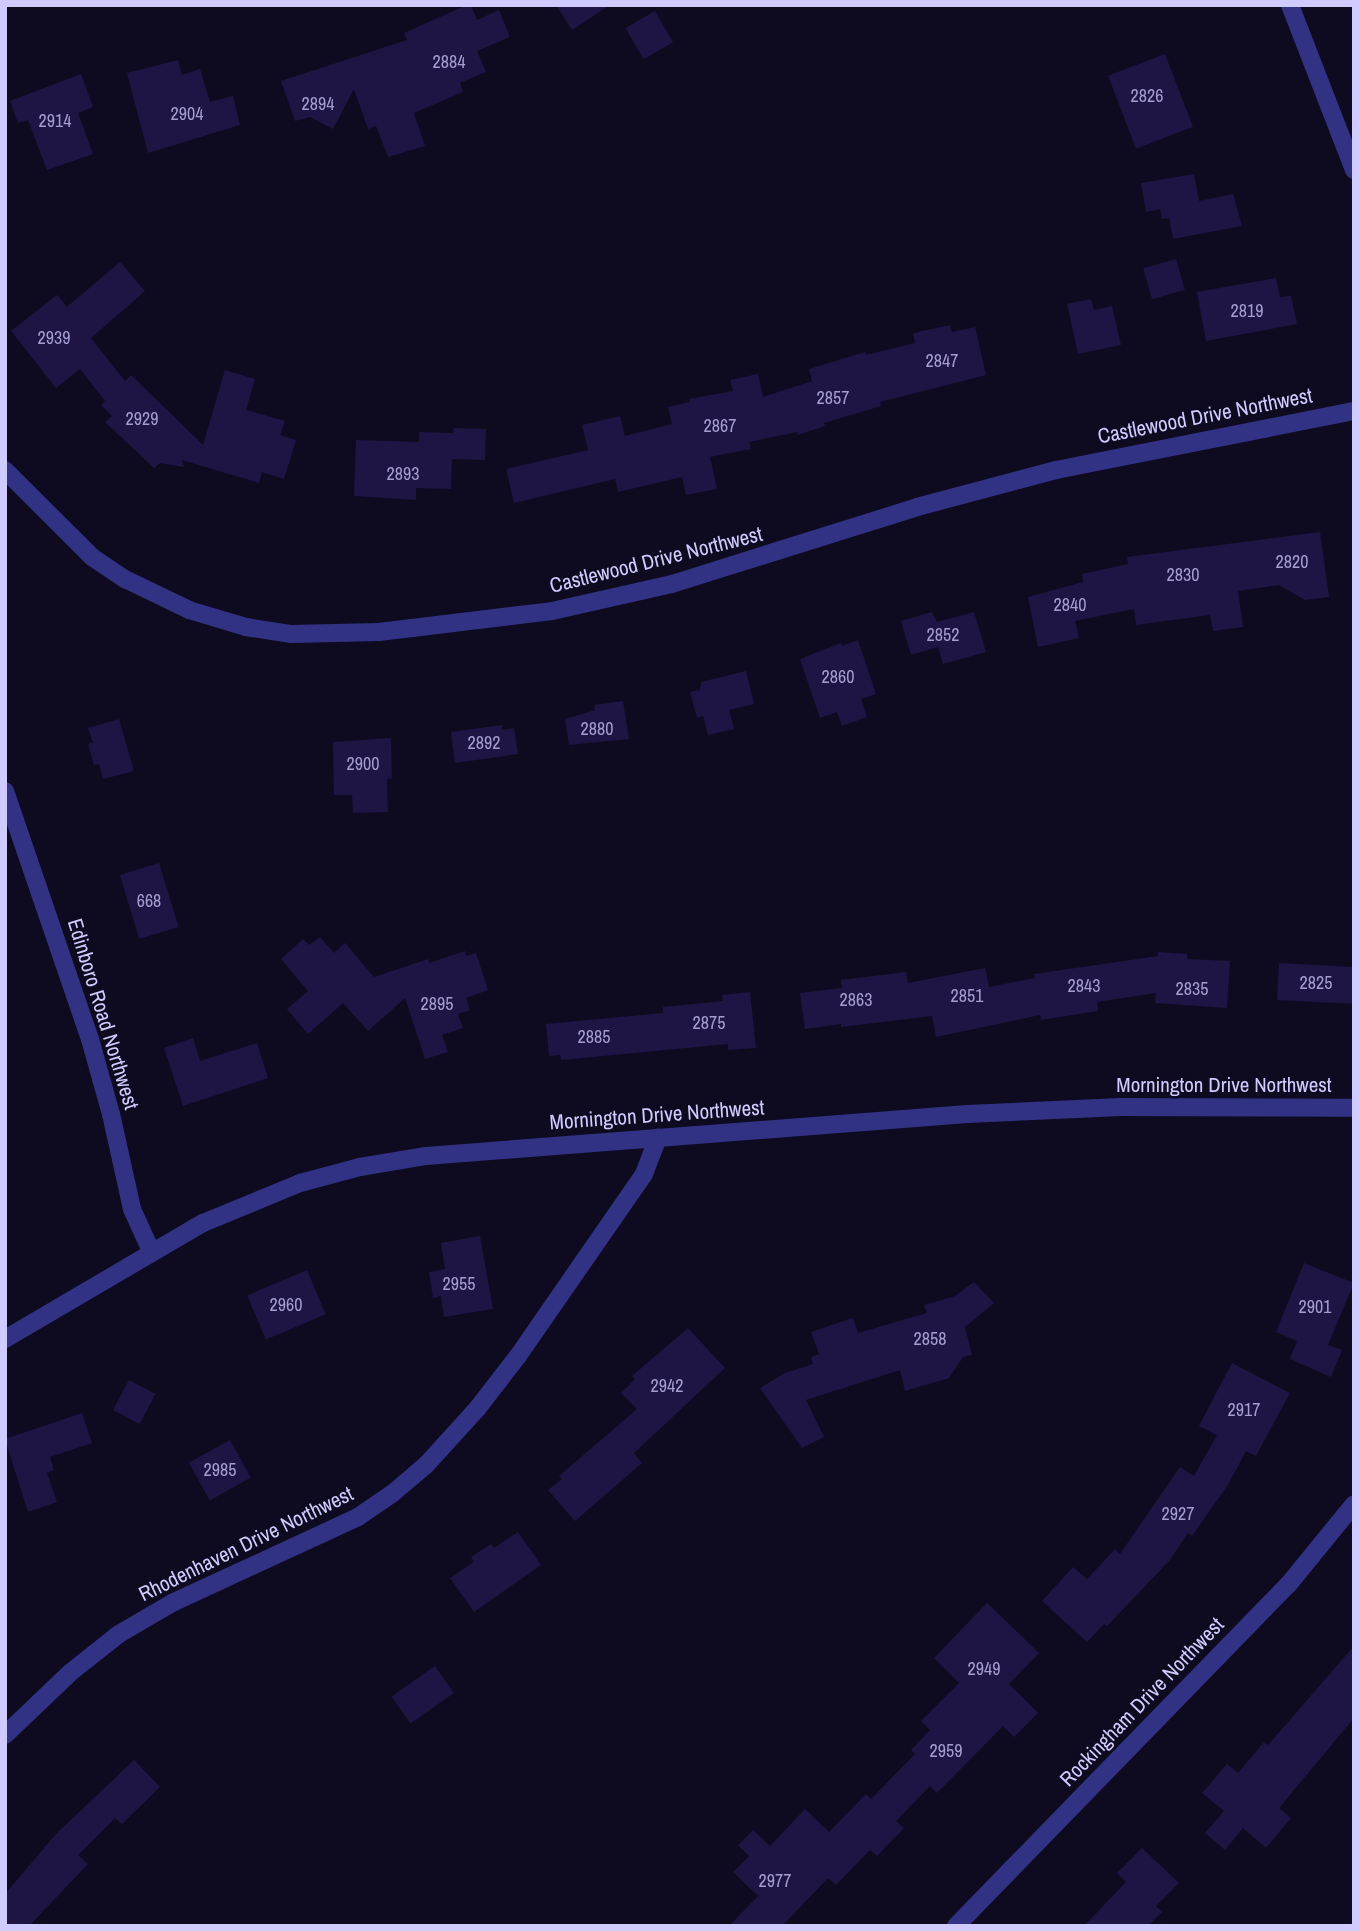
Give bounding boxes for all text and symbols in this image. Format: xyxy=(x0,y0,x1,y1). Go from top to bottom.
house number: 2884 xyxy=(433,51,465,73)
house number: 2826 xyxy=(1131,85,1163,107)
house number: 2894 xyxy=(302,93,334,115)
house number: 2904 xyxy=(171,103,203,125)
house number: 2914 xyxy=(39,110,71,132)
house number: 2819 xyxy=(1231,300,1263,322)
house number: 2939 xyxy=(38,327,70,349)
house number: 2847 xyxy=(926,350,958,372)
street label: Castlewood Drive Northwest xyxy=(1096,383,1314,449)
house number: 2857 xyxy=(817,387,849,409)
house number: 2929 xyxy=(126,408,158,430)
house number: 2867 xyxy=(704,415,736,437)
house number: 2893 xyxy=(387,463,419,485)
street label: Castlewood Drive Northwest xyxy=(547,521,765,599)
house number: 2820 xyxy=(1276,551,1308,573)
house number: 2830 xyxy=(1167,564,1199,586)
house number: 2840 xyxy=(1054,594,1086,616)
house number: 2852 xyxy=(927,624,959,646)
house number: 2860 xyxy=(822,666,854,688)
house number: 2880 xyxy=(581,718,613,740)
house number: 2892 xyxy=(468,732,500,754)
house number: 2900 xyxy=(347,753,379,775)
house number: 668 xyxy=(137,890,161,912)
street label: Edinboro Road Northwest xyxy=(62,916,144,1112)
house number: 2825 xyxy=(1300,972,1332,994)
house number: 2843 xyxy=(1068,975,1100,997)
house number: 2835 xyxy=(1176,978,1208,1000)
house number: 2851 xyxy=(951,985,983,1007)
house number: 2863 xyxy=(840,989,872,1011)
house number: 2895 xyxy=(421,993,453,1015)
house number: 2875 xyxy=(693,1012,725,1034)
house number: 2885 xyxy=(578,1026,610,1048)
street label: Mornington Drive Northwest xyxy=(1116,1072,1332,1098)
street label: Mornington Drive Northwest xyxy=(549,1095,765,1135)
house number: 2955 xyxy=(443,1273,475,1295)
house number: 2960 xyxy=(270,1294,302,1316)
house number: 2901 xyxy=(1299,1296,1331,1318)
house number: 2858 xyxy=(914,1328,946,1350)
house number: 2942 xyxy=(651,1375,683,1397)
house number: 2917 xyxy=(1228,1399,1260,1421)
house number: 2985 xyxy=(204,1459,236,1481)
street label: Rhodenhaven Drive Northwest xyxy=(135,1481,357,1607)
house number: 2927 xyxy=(1162,1503,1194,1525)
street label: Rockingham Drive Northwest xyxy=(1055,1612,1229,1792)
house number: 2949 xyxy=(968,1658,1000,1680)
house number: 2959 xyxy=(930,1740,962,1762)
house number: 2977 xyxy=(759,1870,791,1892)

